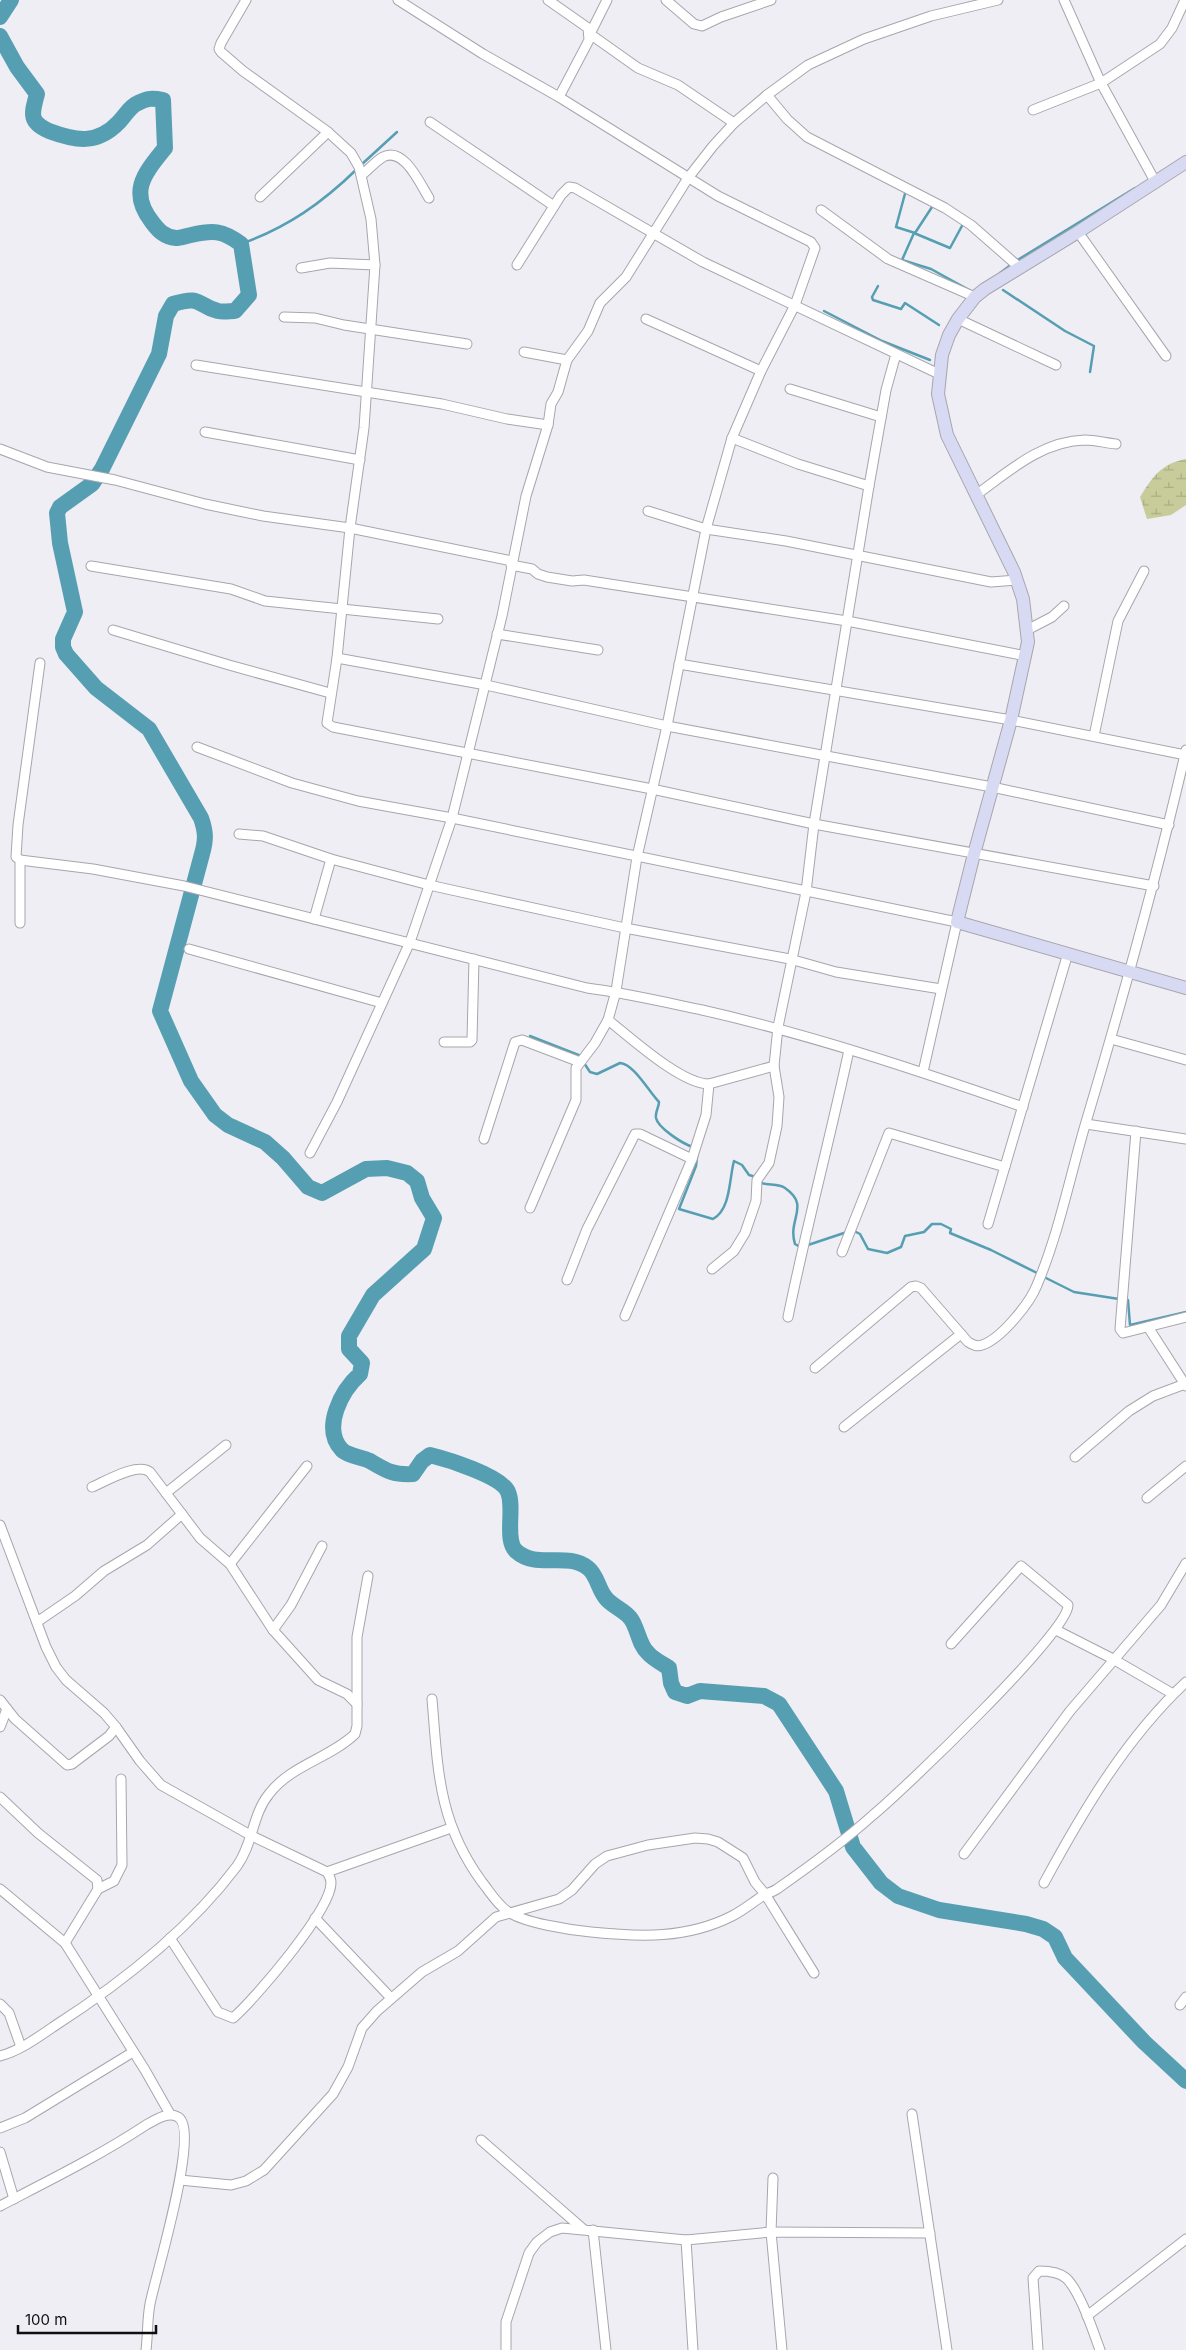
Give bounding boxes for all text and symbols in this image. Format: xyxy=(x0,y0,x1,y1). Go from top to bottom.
scale bar xyxy=(18,2302,155,2334)
text: 100 m xyxy=(25,2310,67,2329)

